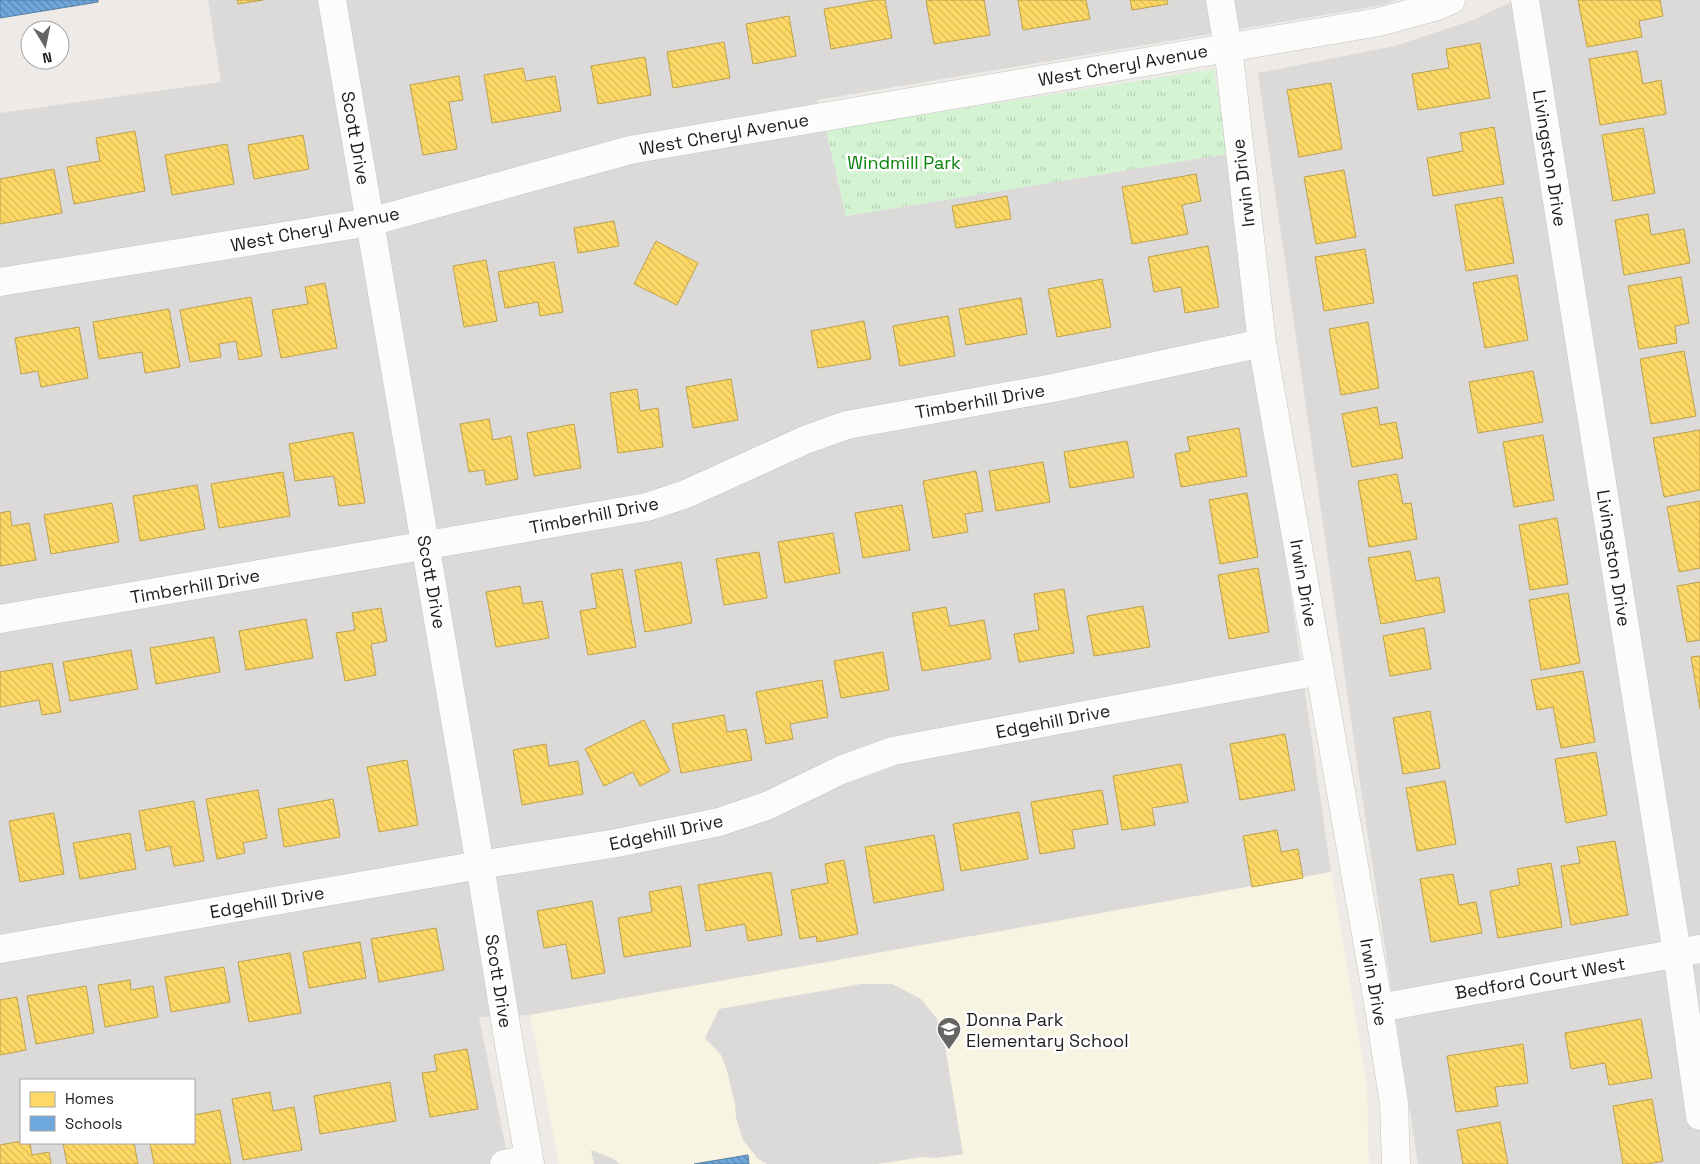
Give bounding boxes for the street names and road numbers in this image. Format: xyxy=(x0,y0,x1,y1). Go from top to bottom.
street label: West Cheryl Avenue xyxy=(1036,39,1210,91)
street label: Livingston Drive xyxy=(1528,88,1572,228)
street label: Scott Drive xyxy=(336,89,376,187)
street label: West Cheryl Avenue xyxy=(637,108,811,160)
street label: Irwin Drive xyxy=(1226,138,1260,228)
street label: West Cheryl Avenue xyxy=(229,201,401,257)
street label: Timberhill Drive xyxy=(913,378,1047,424)
street label: Livingston Drive xyxy=(1592,488,1636,628)
street label: Timberhill Drive xyxy=(527,491,661,539)
street label: Scott Drive xyxy=(412,533,452,631)
street label: Irwin Drive xyxy=(1285,537,1323,629)
street label: Timberhill Drive xyxy=(128,563,262,609)
street label: Edgehill Drive xyxy=(994,699,1112,743)
street label: Edgehill Drive xyxy=(607,809,725,855)
street label: Edgehill Drive xyxy=(208,881,326,923)
street label: Scott Drive xyxy=(480,932,518,1030)
street label: Irwin Drive xyxy=(1355,936,1393,1028)
street label: Bedford Court West xyxy=(1453,952,1627,1004)

